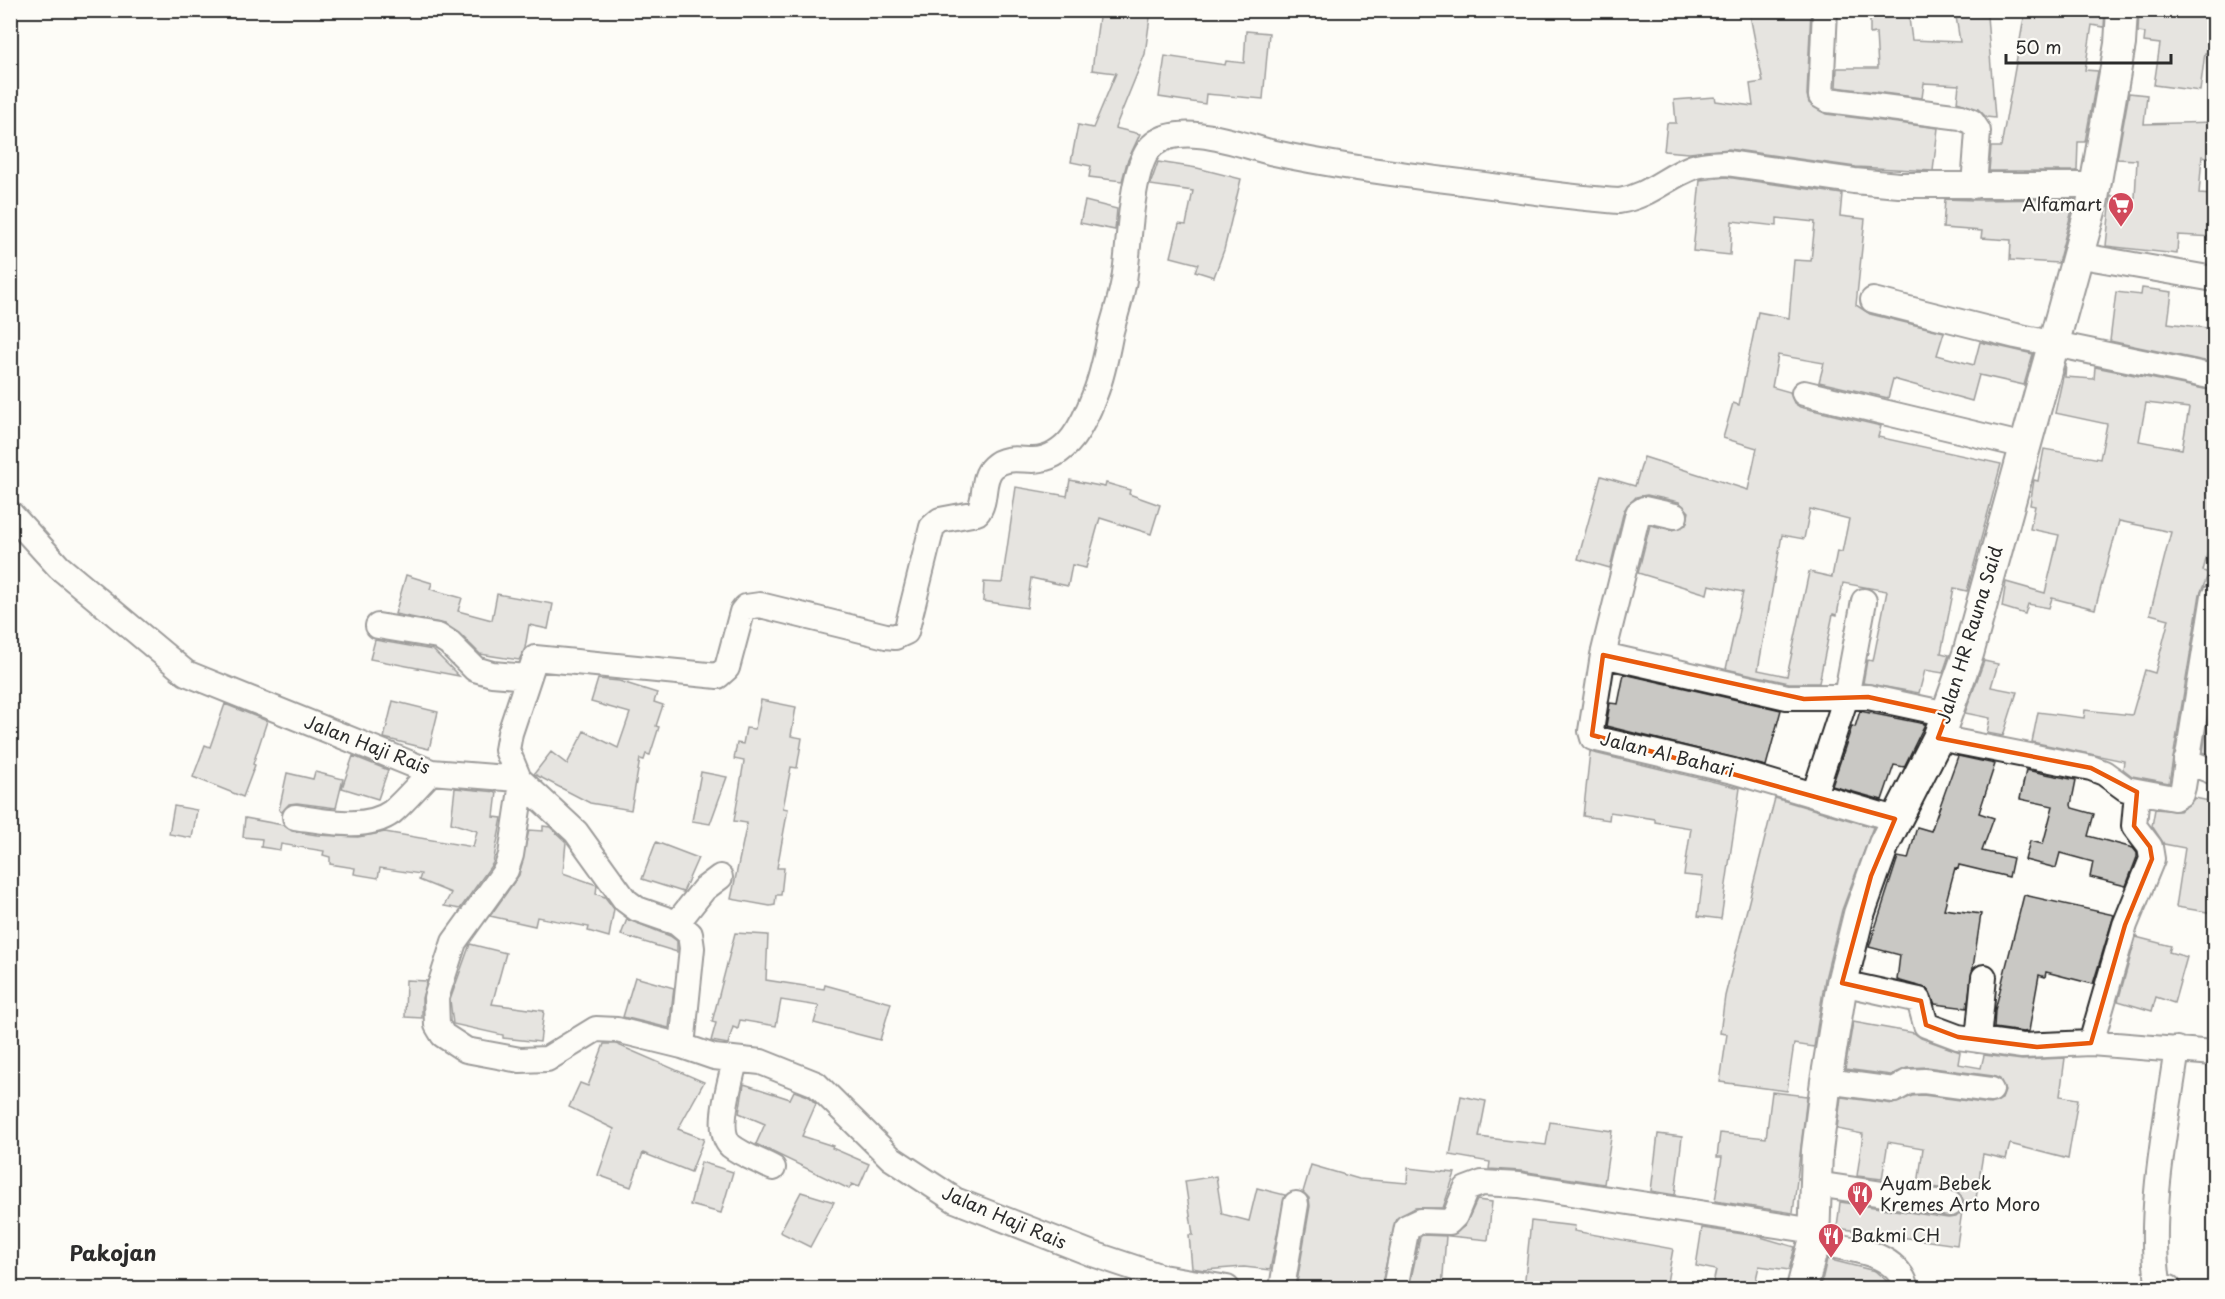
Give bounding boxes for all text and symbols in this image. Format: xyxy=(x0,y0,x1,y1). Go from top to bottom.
scale bar xyxy=(2006,27,2171,65)
text: 50 m xyxy=(2015,33,2062,60)
place label: Alfamart xyxy=(2022,190,2102,217)
supermarket icon: Alfamart xyxy=(2106,190,2136,228)
street label: Jalan HR Rauna Said xyxy=(1929,542,2008,727)
street label: Jalan Haji Rais xyxy=(301,707,434,780)
street label: Jalan Al Bahari xyxy=(1598,724,1737,783)
place label: Ayam Bebek Kremes Arto Moro xyxy=(1880,1169,2040,1217)
street label: Jalan Haji Rais xyxy=(938,1178,1071,1255)
restaurant icon: Ayam Bebek Kremes Arto Moro xyxy=(1845,1179,1875,1217)
restaurant icon: Bakmi CH xyxy=(1816,1221,1846,1259)
place label: Bakmi CH xyxy=(1850,1221,1940,1248)
district label: Pakojan xyxy=(69,1236,157,1268)

